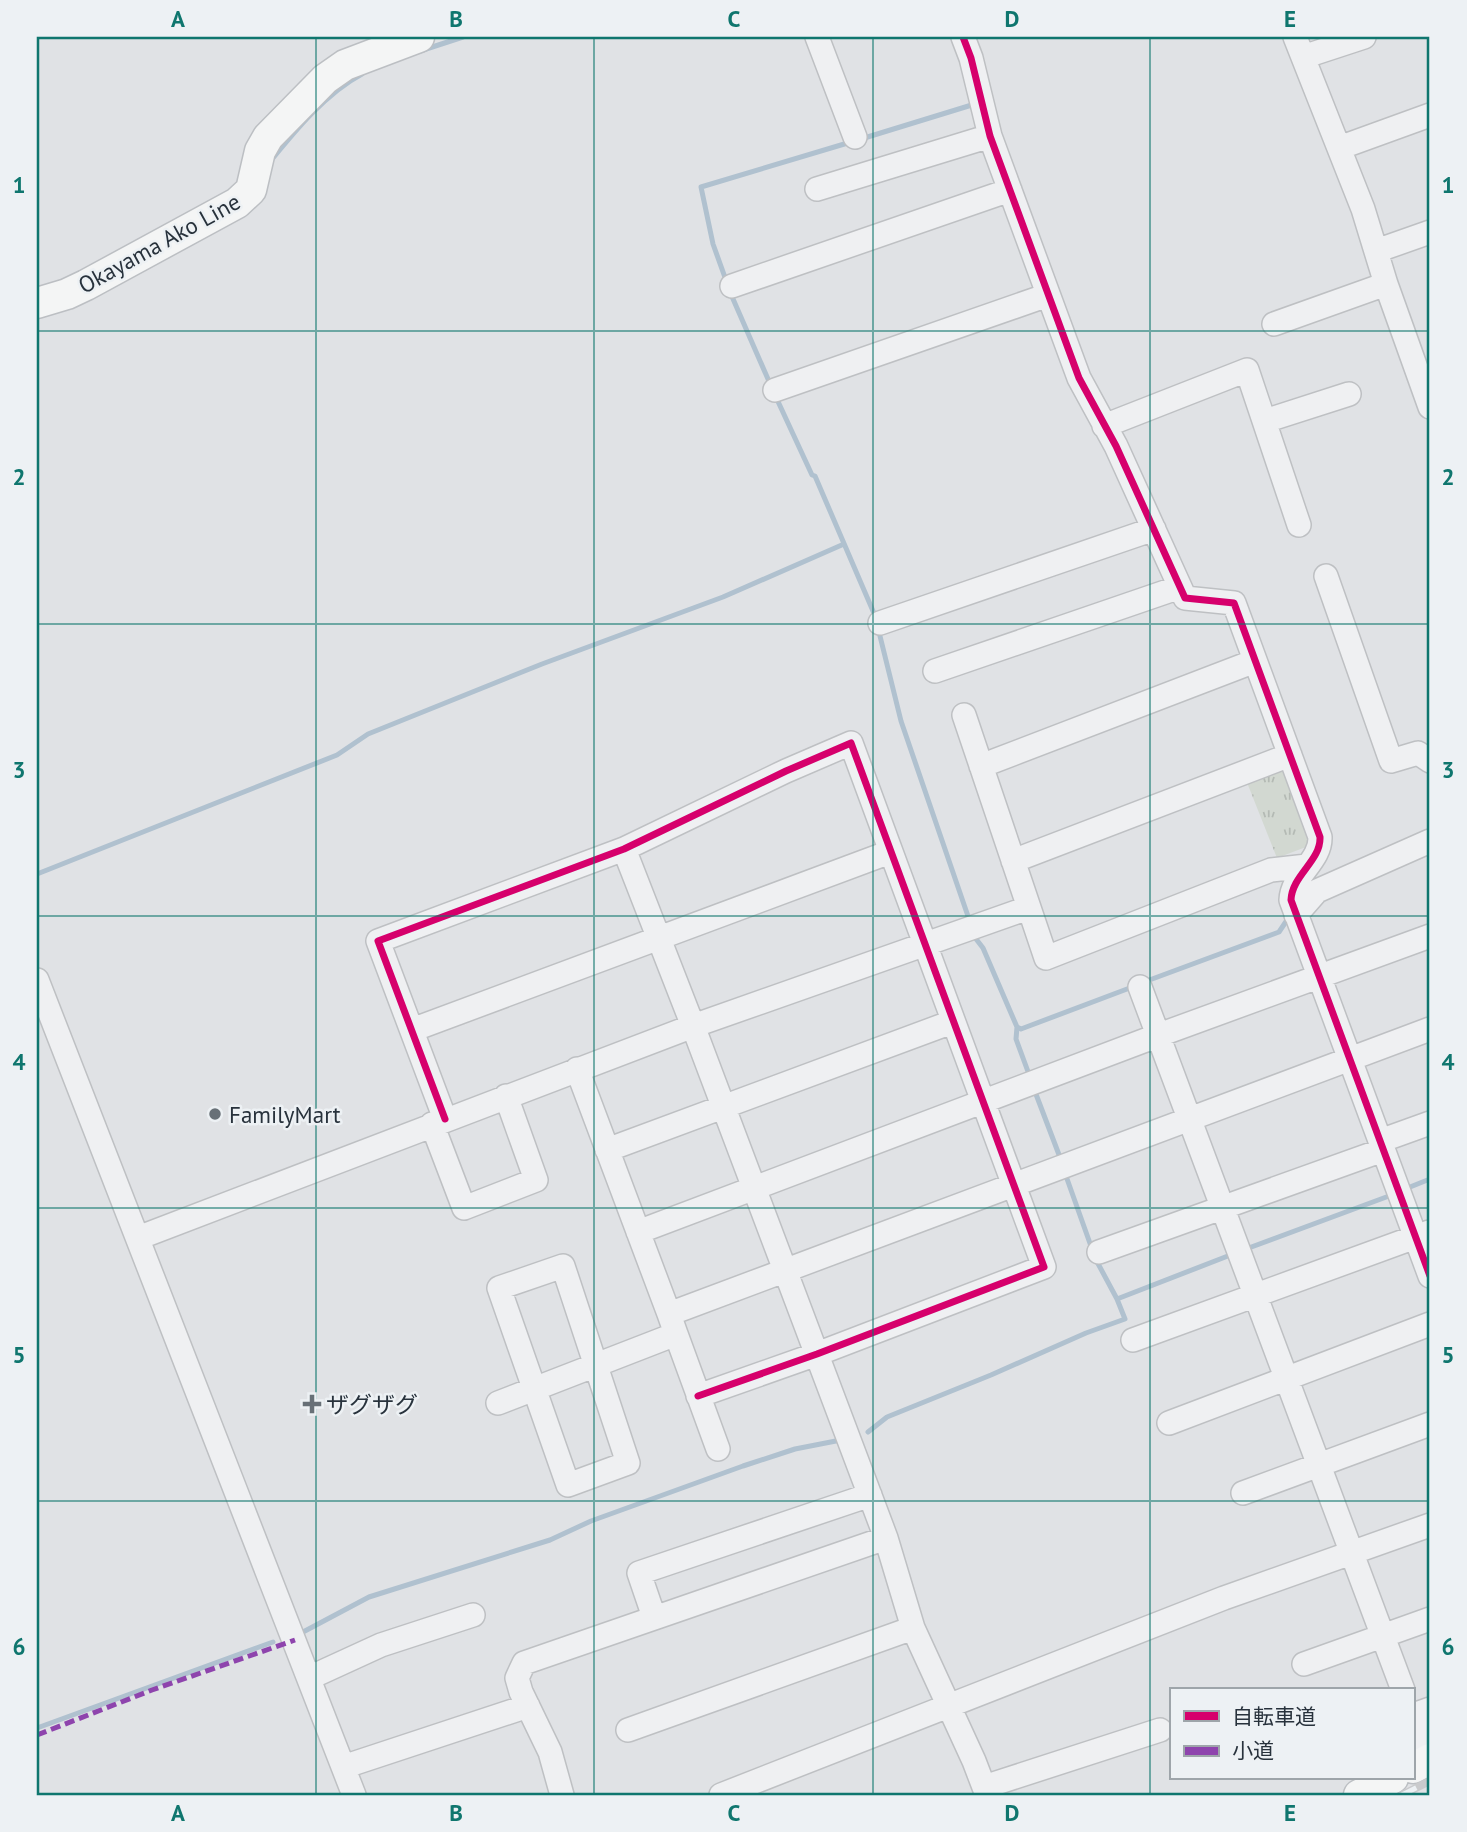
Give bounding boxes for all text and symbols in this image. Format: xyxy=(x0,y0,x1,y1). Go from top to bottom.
text: A xyxy=(171,4,185,33)
text: B xyxy=(449,4,463,33)
text: C xyxy=(728,4,741,33)
text: D xyxy=(1005,4,1019,33)
text: E xyxy=(1284,4,1296,33)
text: 1 xyxy=(12,170,26,199)
text: 1 xyxy=(1441,170,1455,199)
street label: Okayama Ako Line xyxy=(73,186,245,300)
text: 2 xyxy=(12,462,26,491)
text: 2 xyxy=(1441,462,1455,491)
text: 3 xyxy=(12,755,26,784)
text: 3 xyxy=(1441,755,1455,784)
text: 4 xyxy=(12,1047,26,1076)
text: 4 xyxy=(1441,1047,1455,1076)
place label: FamilyMart xyxy=(229,1100,341,1129)
marker: FamilyMart xyxy=(207,1106,223,1122)
text: 5 xyxy=(12,1340,26,1369)
text: 5 xyxy=(1441,1340,1455,1369)
place label: ザグザグ xyxy=(326,1390,418,1419)
marker: ザグザグ xyxy=(304,1396,320,1412)
text: 6 xyxy=(12,1632,26,1661)
text: 6 xyxy=(1441,1632,1455,1661)
legend xyxy=(1170,1688,1414,1780)
text: 自転車道 xyxy=(1232,1703,1316,1730)
text: 小道 xyxy=(1232,1737,1274,1764)
text: A xyxy=(171,1798,185,1827)
text: B xyxy=(449,1798,463,1827)
text: C xyxy=(728,1798,741,1827)
text: D xyxy=(1005,1798,1019,1827)
text: E xyxy=(1284,1798,1296,1827)

